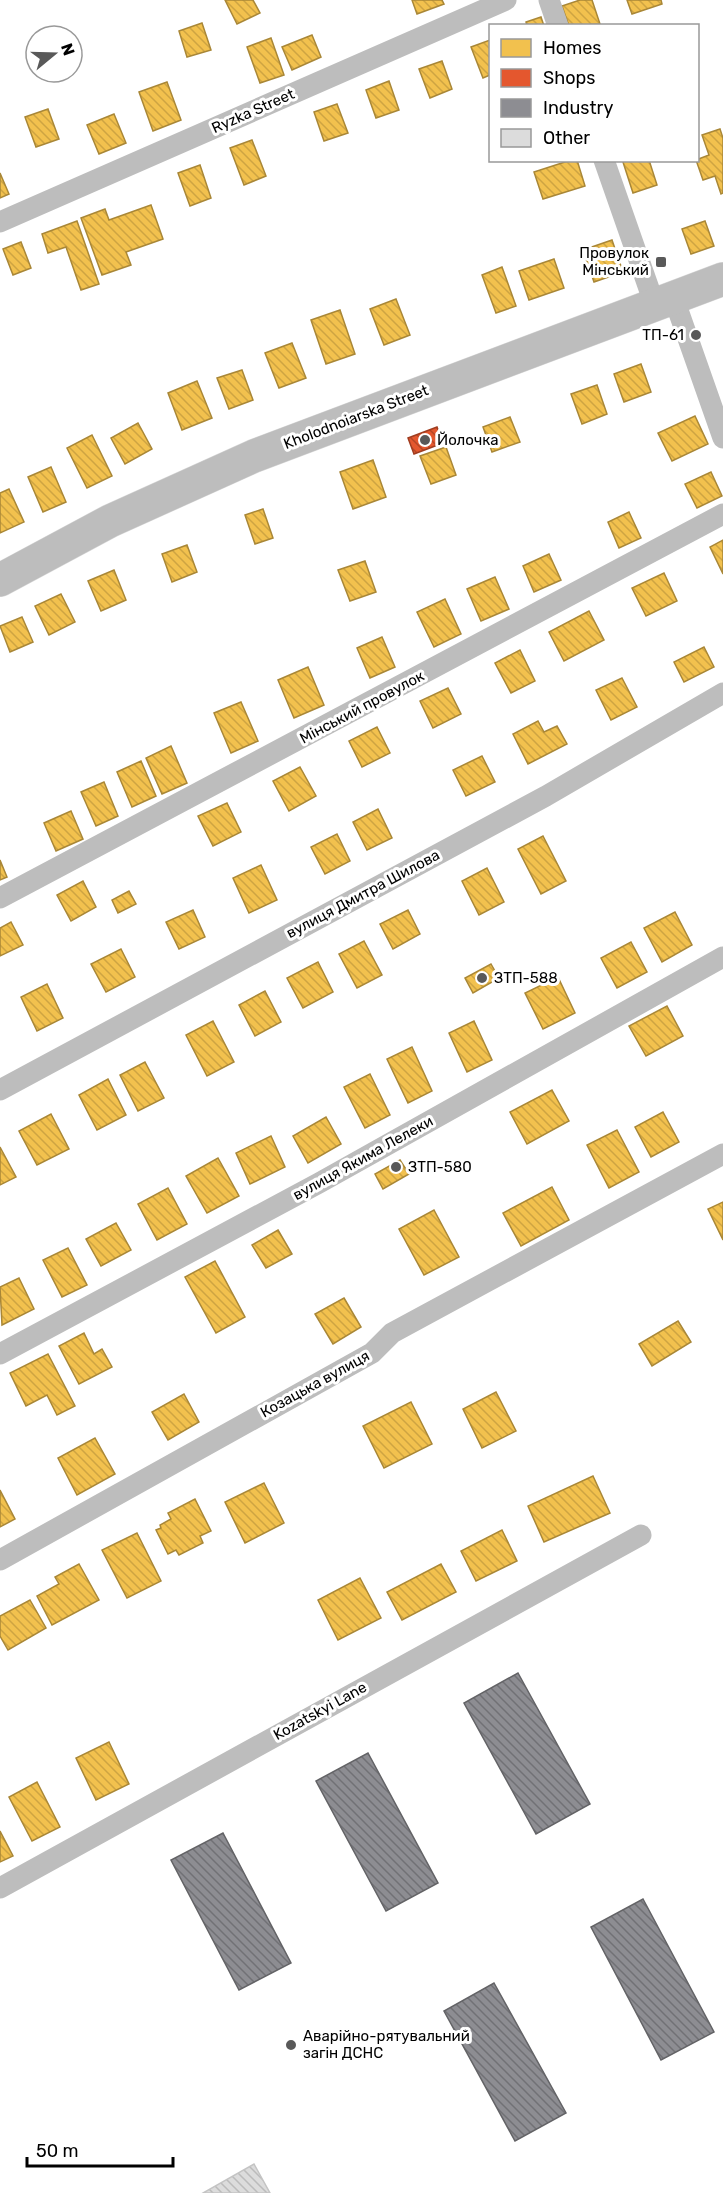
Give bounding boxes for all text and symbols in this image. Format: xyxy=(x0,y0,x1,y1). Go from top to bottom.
north arrow xyxy=(24,24,84,84)
legend xyxy=(489,24,699,162)
text: Homes xyxy=(543,37,601,59)
text: N xyxy=(57,41,79,58)
text: Shops xyxy=(543,67,595,89)
street label: Ryzka Street xyxy=(209,85,297,137)
text: Industry xyxy=(543,97,613,119)
text: Other xyxy=(543,127,590,149)
place label: Провулок Мінський xyxy=(579,244,649,279)
marker: Провулок Мінський xyxy=(654,255,668,269)
place label: ТП-61 xyxy=(642,326,684,344)
marker: ТП-61 xyxy=(689,328,703,342)
street label: Kholodnoiarska Street xyxy=(281,381,431,453)
place label: Йолочка xyxy=(437,431,498,449)
marker: Йолочка xyxy=(418,433,432,447)
street label: Мінський провулок xyxy=(297,667,427,747)
street label: вулиця Дмитра Шилова xyxy=(283,846,443,942)
place label: ЗТП-588 xyxy=(494,969,558,987)
marker: ЗТП-588 xyxy=(475,971,489,985)
street label: вулиця Якима Лелеки xyxy=(290,1112,436,1204)
place label: ЗТП-580 xyxy=(408,1158,472,1176)
marker: ЗТП-580 xyxy=(389,1160,403,1174)
street label: Козацька вулиця xyxy=(257,1347,373,1421)
street label: Kozatskyi Lane xyxy=(270,1678,370,1744)
place label: Аварійно-рятувальний загін ДСНС xyxy=(303,2027,470,2062)
marker: Аварійно-рятувальний загін ДСНС xyxy=(284,2038,298,2052)
scale bar xyxy=(27,2130,172,2168)
text: 50 m xyxy=(36,2140,79,2162)

